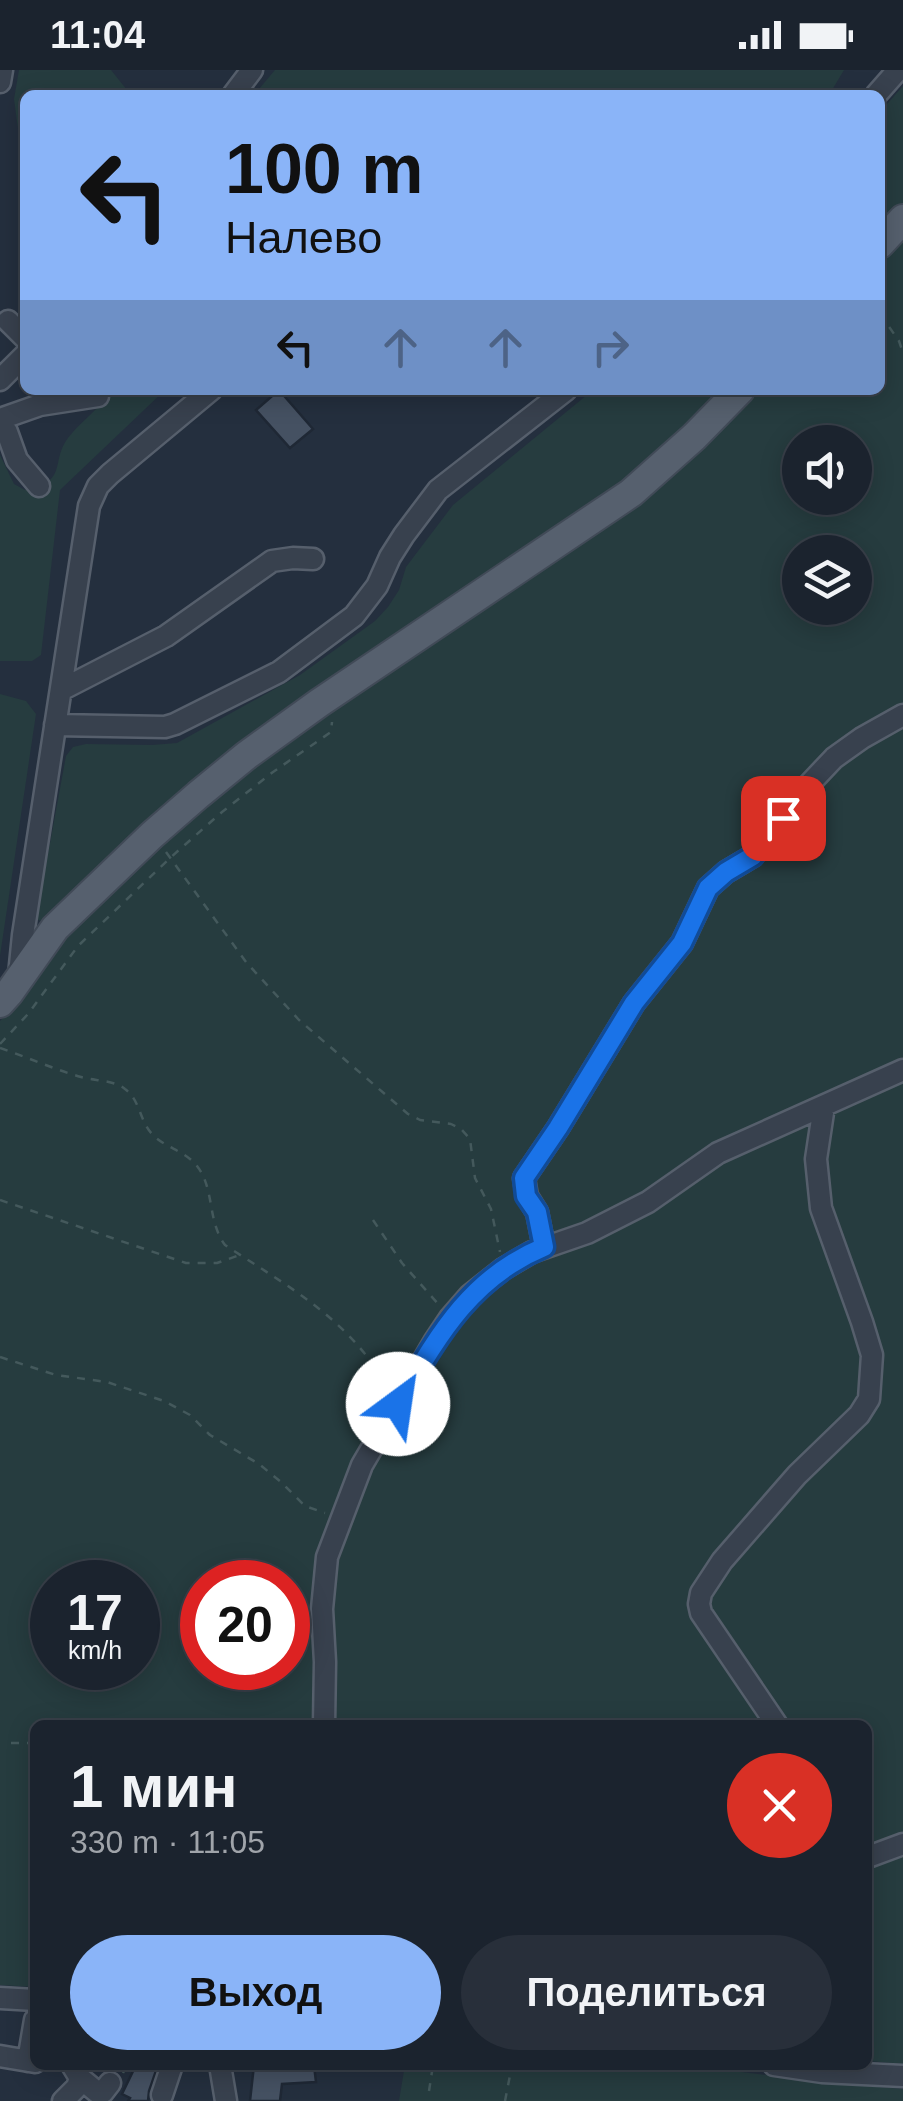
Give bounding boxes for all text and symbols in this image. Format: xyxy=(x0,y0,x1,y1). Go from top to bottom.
text: 11:04 xyxy=(50,14,145,56)
icon: left xyxy=(60,130,190,260)
text: 100 m xyxy=(225,130,423,208)
text: Налево xyxy=(225,212,382,263)
icon: left xyxy=(268,320,323,375)
icon: ahead xyxy=(373,320,428,375)
icon: ahead xyxy=(478,320,533,375)
icon: right xyxy=(583,320,638,375)
map controls xyxy=(782,425,872,625)
button: sound xyxy=(782,425,872,515)
button: layers xyxy=(782,535,872,625)
pin xyxy=(741,776,826,861)
icon: arrive xyxy=(756,791,811,846)
position arrow xyxy=(346,1352,450,1456)
speed limit sign: 20 xyxy=(180,1560,310,1690)
text: 17 xyxy=(67,1585,123,1641)
text: km/h xyxy=(68,1636,122,1664)
text: 1 мин xyxy=(70,1753,238,1820)
button: close xyxy=(727,1753,832,1858)
text: 330 m · 11:05 xyxy=(70,1824,265,1860)
button: Выход xyxy=(70,1935,441,2050)
button: Поделиться xyxy=(461,1935,832,2050)

